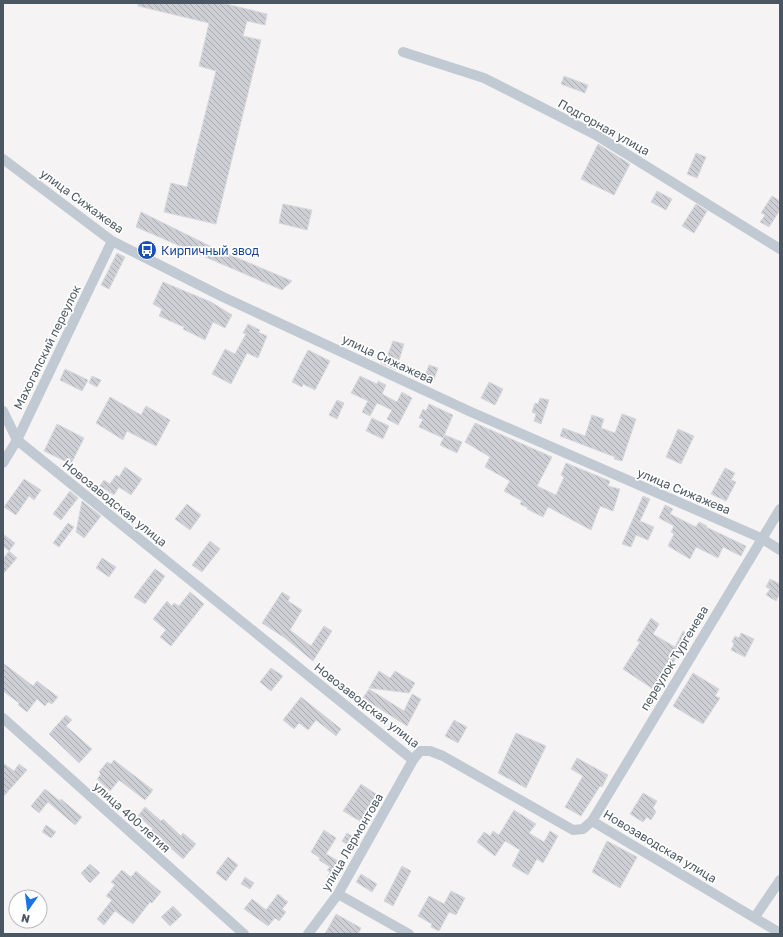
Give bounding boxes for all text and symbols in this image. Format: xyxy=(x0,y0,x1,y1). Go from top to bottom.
street label: Подгорная улица xyxy=(556,96,652,158)
street label: улица Сижажева xyxy=(37,166,127,236)
bus stop icon: Кирпичный звод xyxy=(136,239,158,261)
place label: Кирпичный звод xyxy=(161,243,259,258)
street label: Махогапский переулок xyxy=(10,282,84,412)
street label: улица Сижажева xyxy=(340,331,436,387)
street label: Новозаводская улица xyxy=(60,456,170,550)
street label: улица Сижажева xyxy=(635,465,733,517)
street label: переулок Тургенева xyxy=(637,603,711,713)
street label: Новозаводская улица xyxy=(311,659,423,751)
street label: улица 400-летия xyxy=(90,779,174,855)
street label: улица Лермонтова xyxy=(318,790,386,894)
street label: Новозаводская улица xyxy=(601,806,719,886)
north arrow xyxy=(8,889,48,929)
text: N xyxy=(20,912,31,927)

